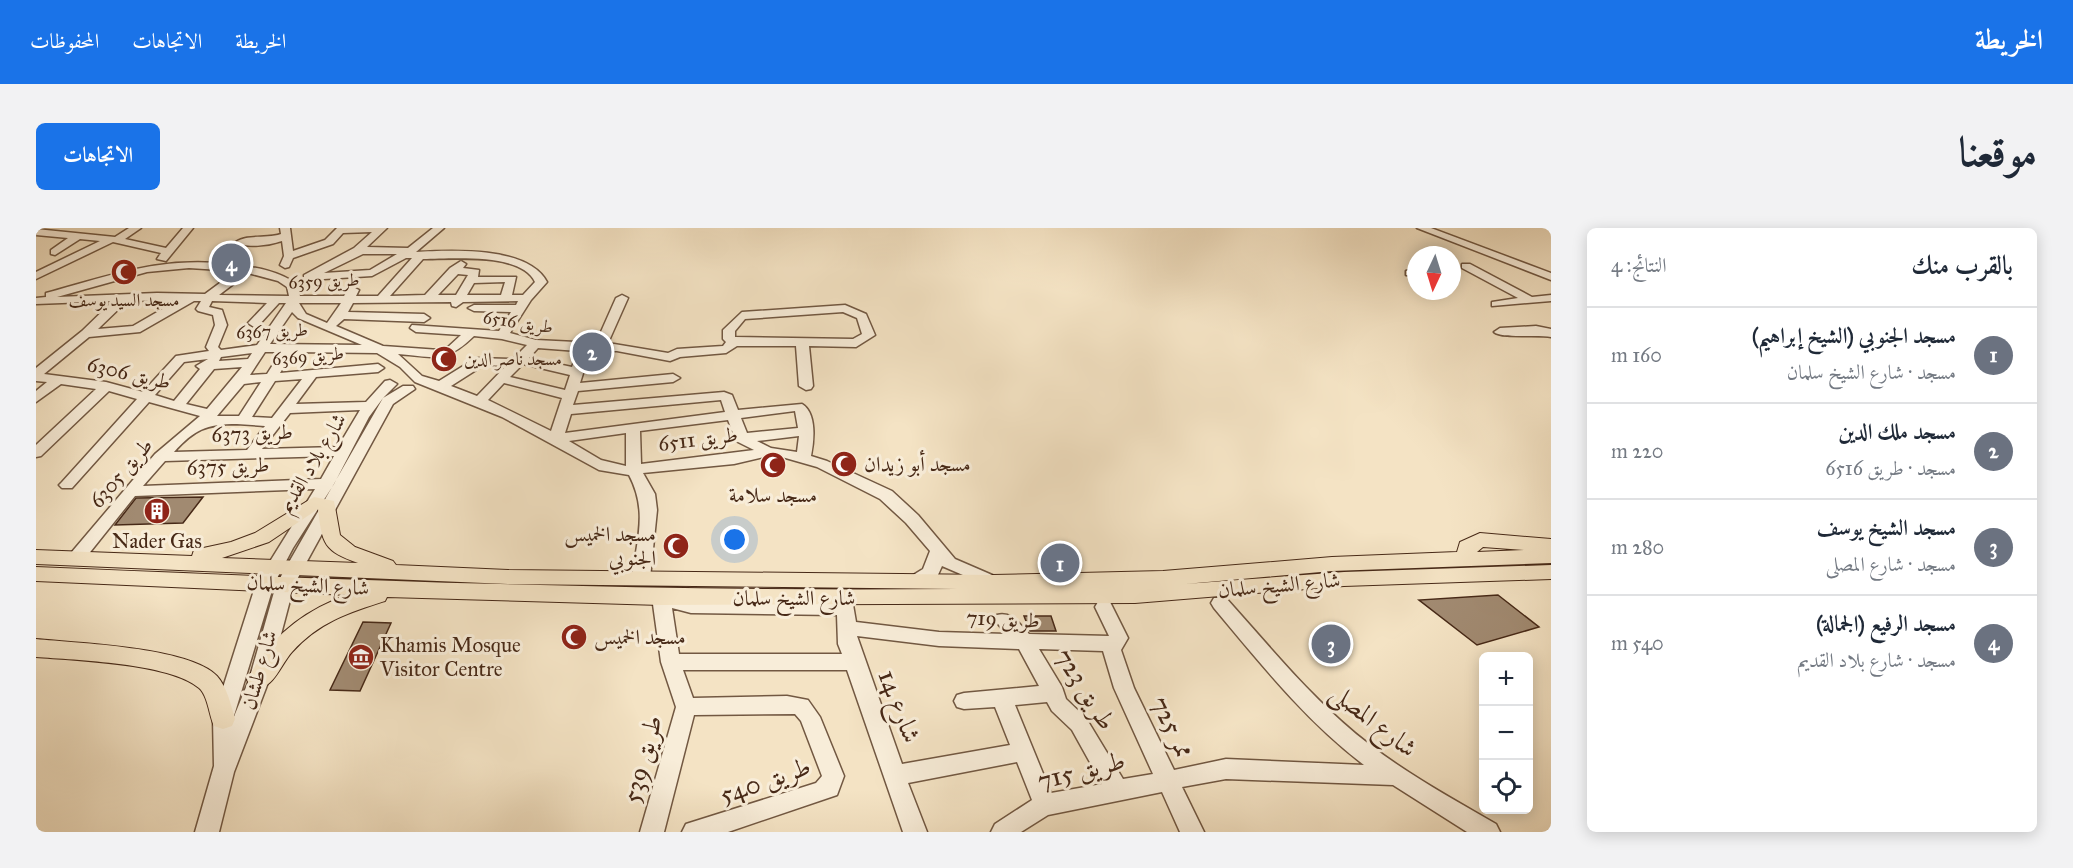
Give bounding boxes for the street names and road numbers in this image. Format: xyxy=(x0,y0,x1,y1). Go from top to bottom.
street label: طريق 6359 xyxy=(288,269,360,294)
street label: طريق 6516 xyxy=(481,306,555,339)
street label: طريق 6367 xyxy=(236,319,308,344)
street label: طريق 6369 xyxy=(271,342,345,371)
street label: طريق 6306 xyxy=(85,351,173,395)
street label: شارع بلاد القديم xyxy=(272,408,356,520)
street label: طريق 6373 xyxy=(211,419,293,447)
street label: طريق 6511 xyxy=(657,421,739,457)
street label: طريق 6305 xyxy=(84,433,158,513)
street label: طريق 6375 xyxy=(186,452,270,480)
street label: شارع الشيخ سلمان xyxy=(1217,567,1342,609)
street label: شارع الشيخ سلمان xyxy=(246,569,370,607)
street label: شارع الشيخ سلمان xyxy=(733,585,855,617)
street label: طريق 719 xyxy=(966,604,1040,634)
street label: شارع طشان xyxy=(235,627,288,714)
street label: طريق 723 xyxy=(1048,642,1123,736)
street label: شارع 14 xyxy=(866,665,928,749)
street label: شارع المصلى xyxy=(1320,676,1424,769)
street label: ممر 725 xyxy=(1143,691,1202,764)
street label: طريق 539 xyxy=(615,712,670,807)
street label: طريق 715 xyxy=(1034,744,1128,797)
street label: طريق 540 xyxy=(715,750,815,811)

